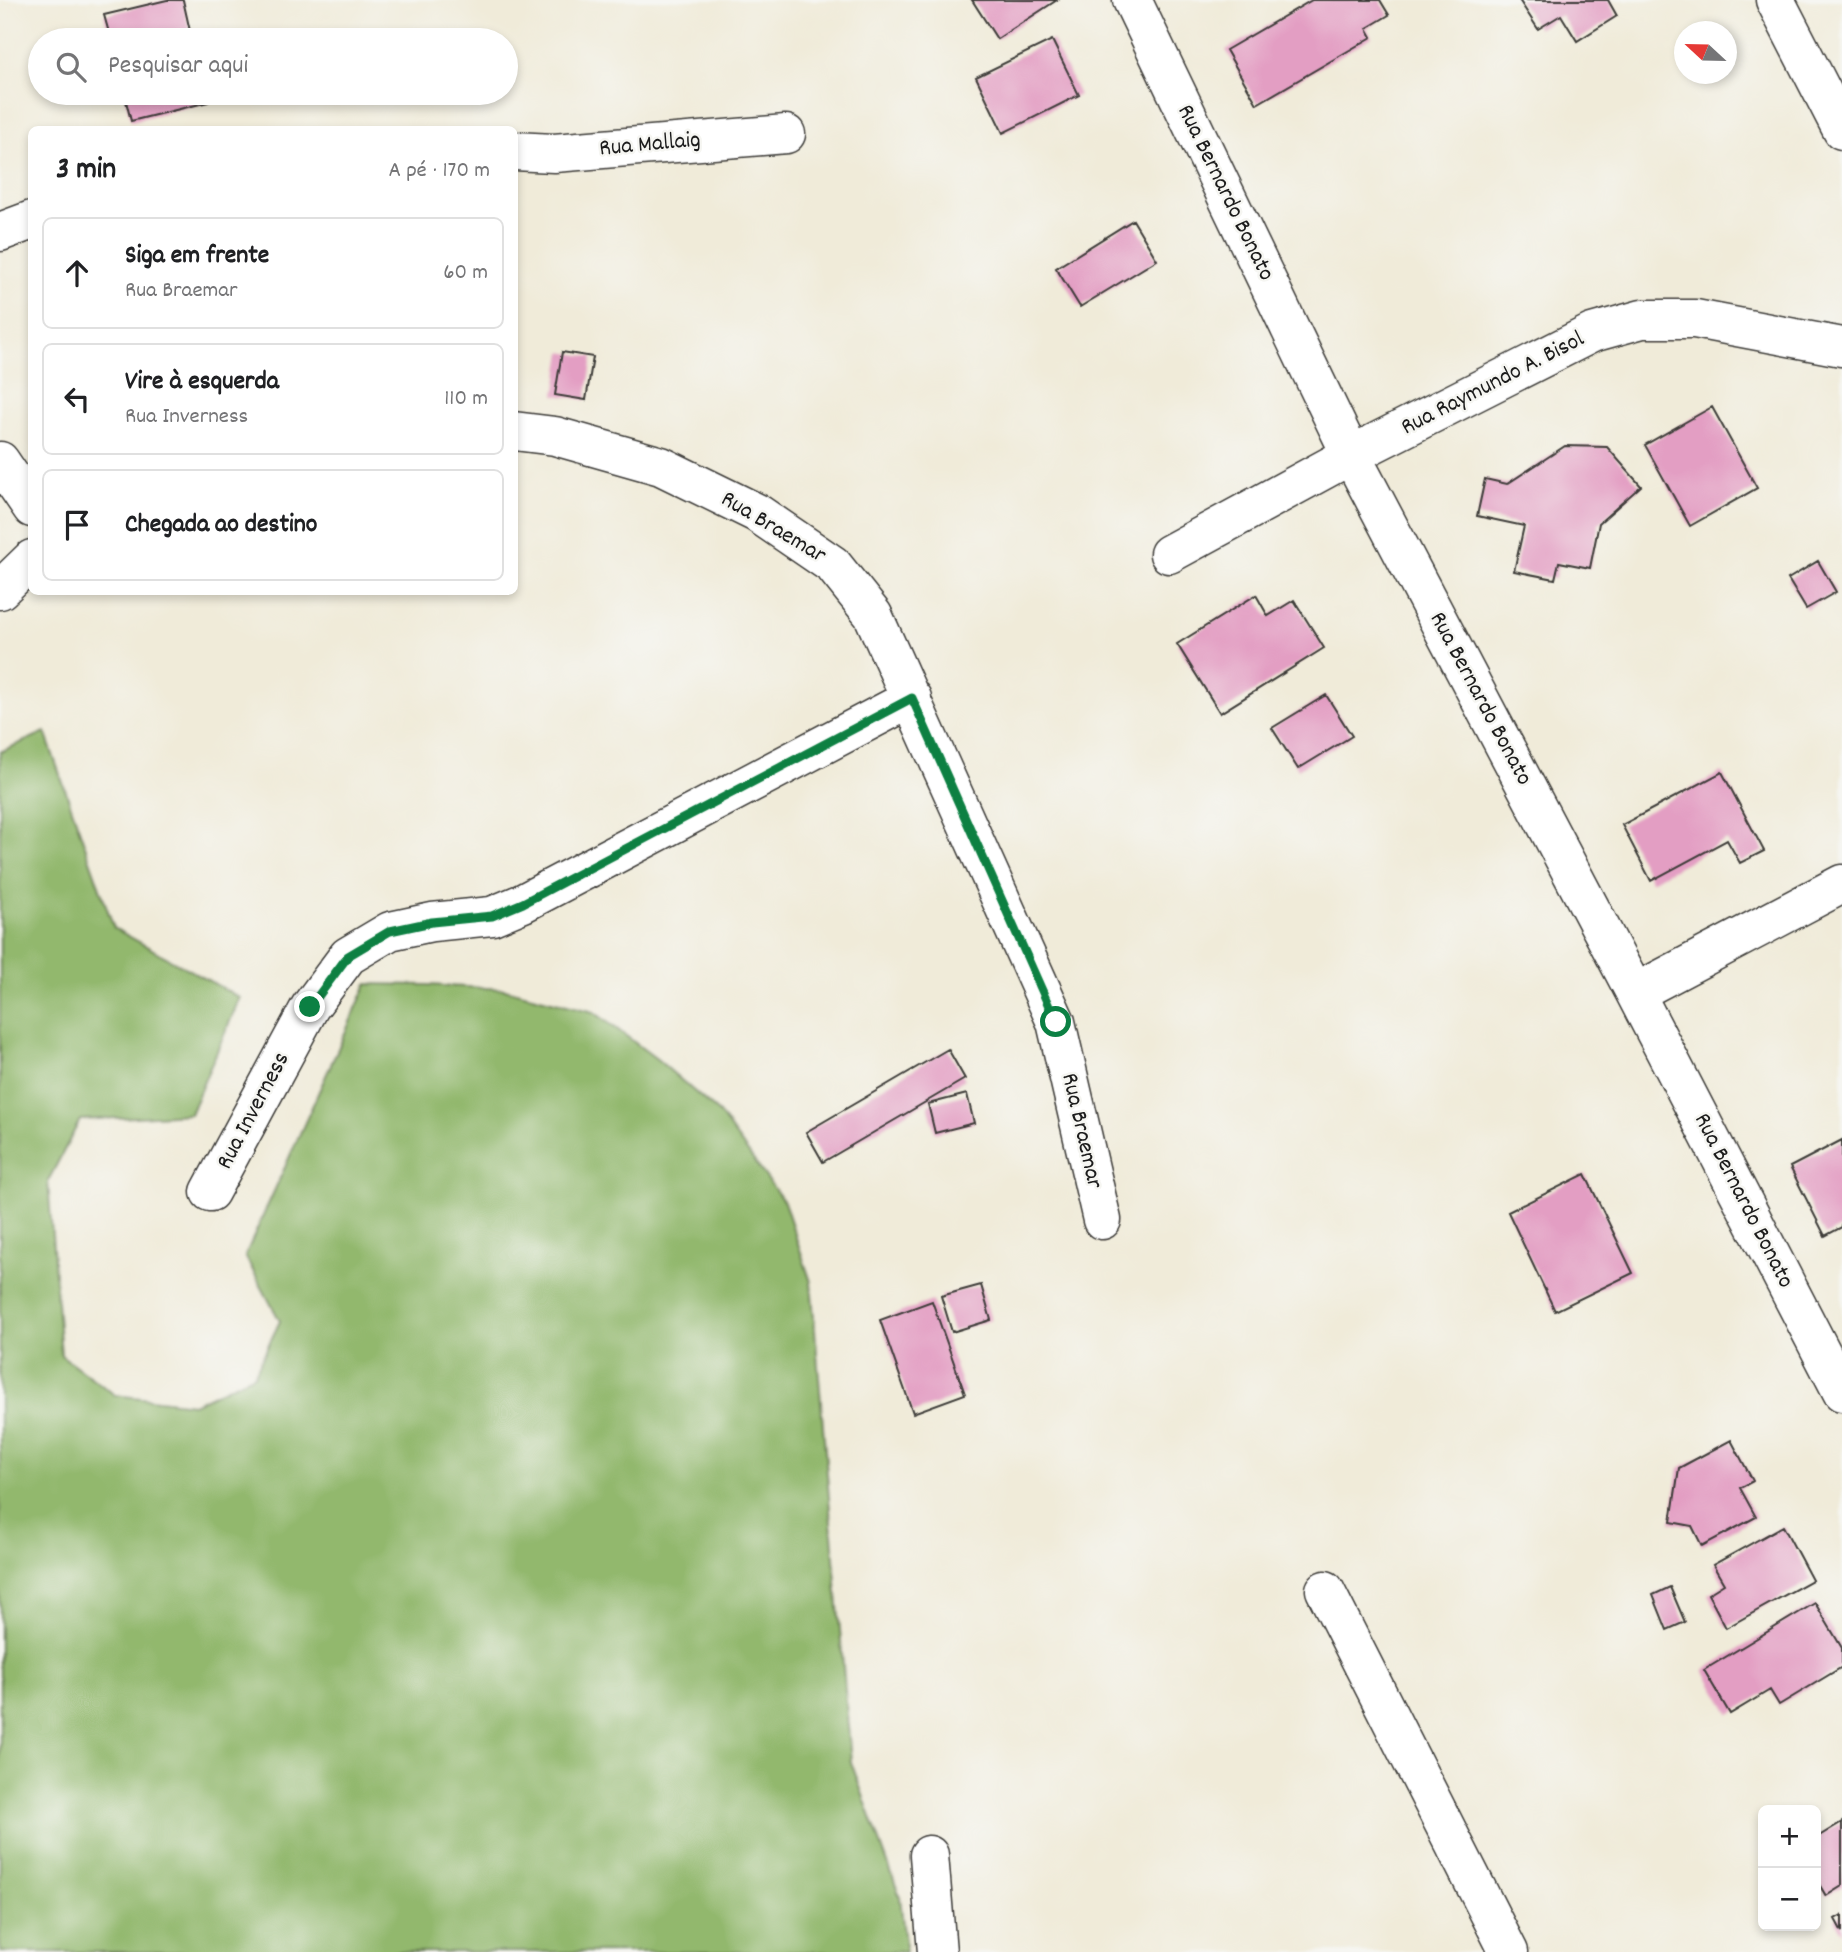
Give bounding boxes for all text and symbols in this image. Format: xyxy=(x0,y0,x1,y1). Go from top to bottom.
north arrow xyxy=(1674,21,1737,84)
search box xyxy=(28,28,518,105)
icon: search xyxy=(52,48,90,86)
text: Pesquisar aqui xyxy=(108,48,248,85)
street label: Rua Bernardo Bonato xyxy=(1168,99,1282,287)
street label: Rua Mallaig xyxy=(598,124,702,166)
text: 3 min xyxy=(56,150,116,193)
text: A pé · 170 m xyxy=(388,155,490,188)
text: Siga em frente xyxy=(125,238,269,275)
icon: ahead xyxy=(58,254,96,292)
text: 60 m xyxy=(443,257,488,290)
text: Rua Braemar xyxy=(125,275,238,308)
street label: Rua Raymundo A. Bisol xyxy=(1395,323,1591,445)
text: Vire à esquerda xyxy=(125,364,279,401)
icon: left xyxy=(58,380,96,418)
text: 110 m xyxy=(444,383,488,416)
text: Rua Inverness xyxy=(125,401,248,434)
street label: Rua Braemar xyxy=(714,483,832,573)
icon: arrive xyxy=(58,506,96,544)
text: Chegada ao destino xyxy=(125,507,317,544)
street label: Rua Bernardo Bonato xyxy=(1420,606,1540,792)
route end xyxy=(294,991,325,1022)
route start xyxy=(1040,1006,1071,1037)
street label: Rua Inverness xyxy=(209,1046,299,1176)
street label: Rua Braemar xyxy=(1051,1070,1111,1192)
street label: Rua Bernardo Bonato xyxy=(1684,1108,1802,1294)
map controls xyxy=(1758,1805,1821,1931)
button: + xyxy=(1758,1805,1821,1868)
button: − xyxy=(1758,1868,1821,1931)

